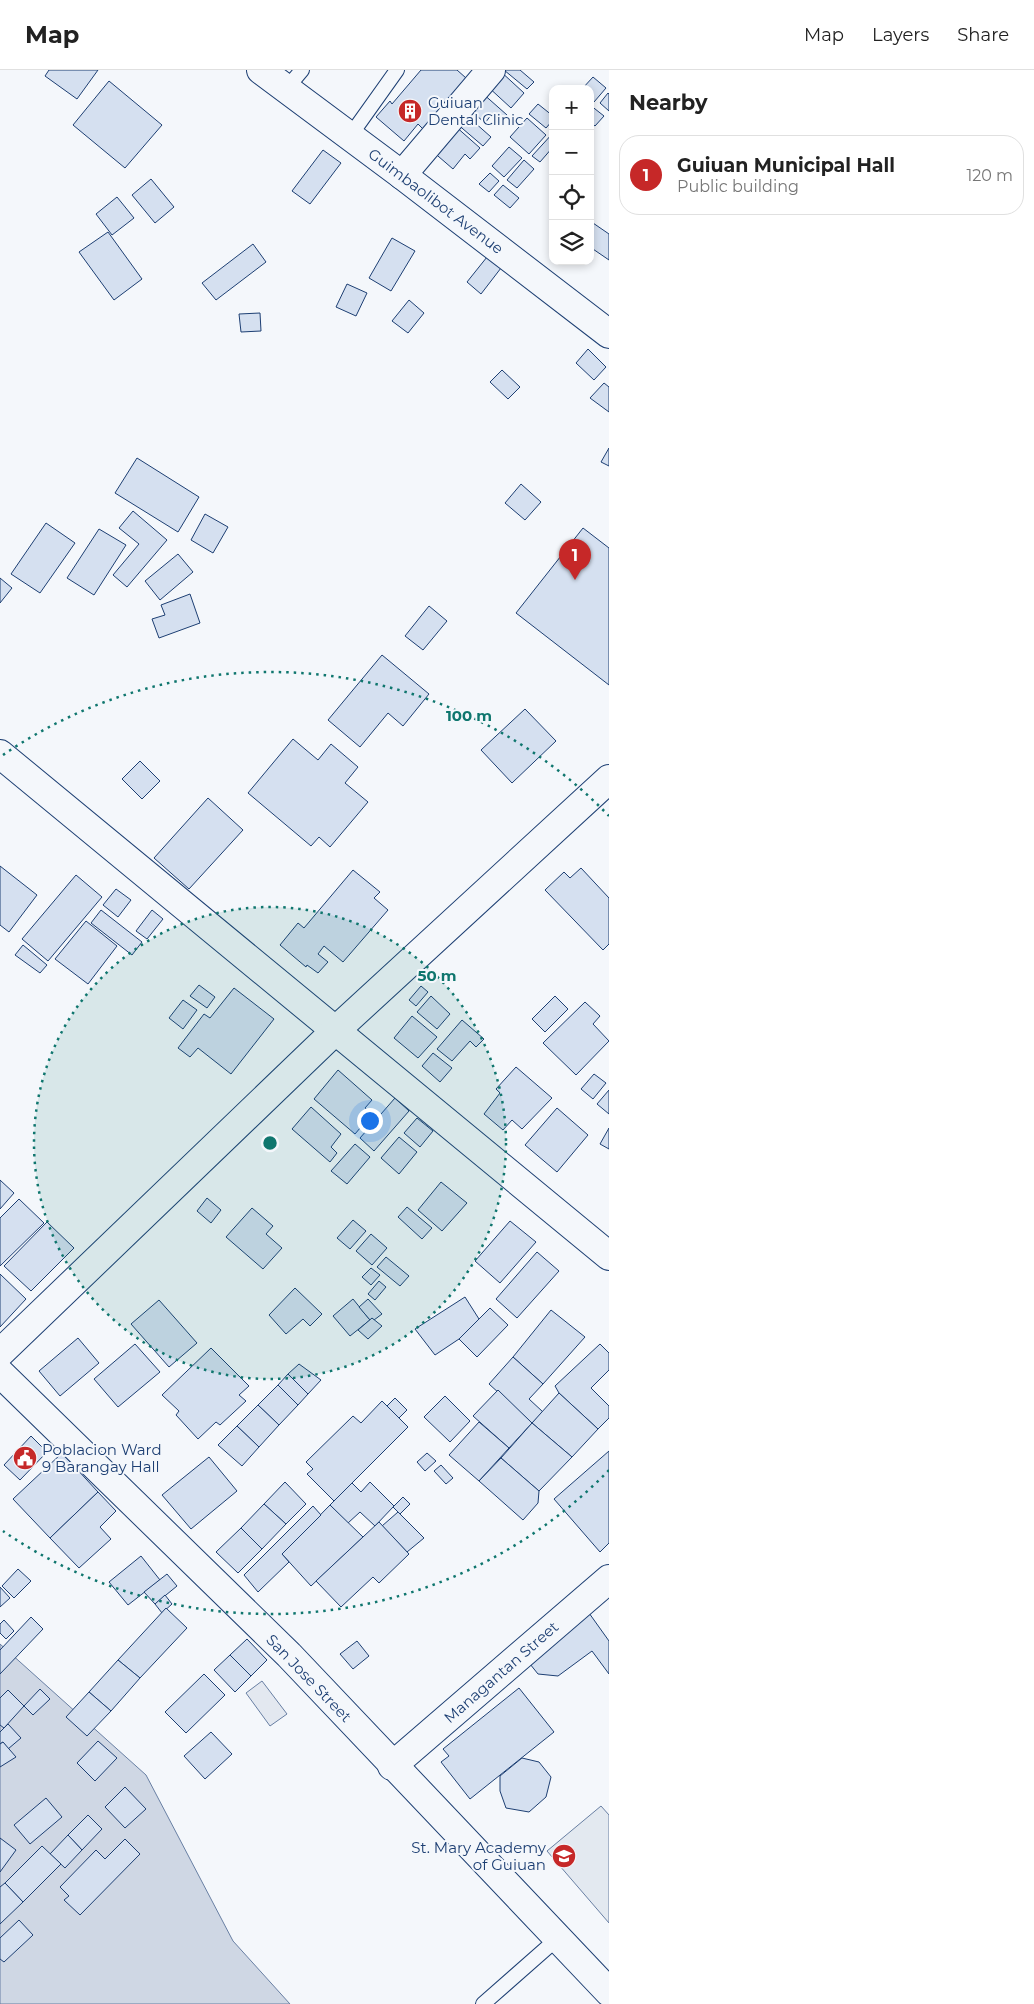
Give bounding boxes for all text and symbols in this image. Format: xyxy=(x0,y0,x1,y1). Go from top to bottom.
text: Map xyxy=(25,20,79,49)
text: Map xyxy=(804,24,844,46)
text: Layers xyxy=(872,24,929,46)
text: Share xyxy=(957,24,1009,46)
map controls xyxy=(549,85,594,265)
button: + xyxy=(549,85,594,130)
text: Nearby xyxy=(629,90,708,115)
place label: Guiuan Dental Clinic xyxy=(428,93,524,129)
building icon: Guiuan Dental Clinic xyxy=(397,98,423,124)
button: − xyxy=(549,130,594,175)
street label: Guimbaolibot Avenue xyxy=(365,144,507,258)
text: Guiuan Municipal Hall xyxy=(677,154,895,177)
text: 1 xyxy=(643,166,649,185)
text: 120 m xyxy=(966,166,1013,185)
button: locate xyxy=(549,175,594,220)
text: Public building xyxy=(677,177,799,196)
button: layers xyxy=(549,220,594,265)
pin: 1 xyxy=(559,539,591,580)
text: 100 m xyxy=(446,706,492,725)
text: 50 m xyxy=(417,966,457,985)
your location xyxy=(357,1108,383,1134)
centre of rings xyxy=(261,1134,279,1152)
place label: Poblacion Ward 9 Barangay Hall xyxy=(42,1440,162,1476)
public building icon: Poblacion Ward 9 Barangay Hall xyxy=(12,1445,38,1471)
street label: Managantan Street xyxy=(440,1617,562,1727)
street label: San Jose Street xyxy=(262,1630,356,1726)
place label: St. Mary Academy of Guiuan xyxy=(411,1838,547,1874)
school or university icon: St. Mary Academy of Guiuan xyxy=(551,1843,577,1869)

